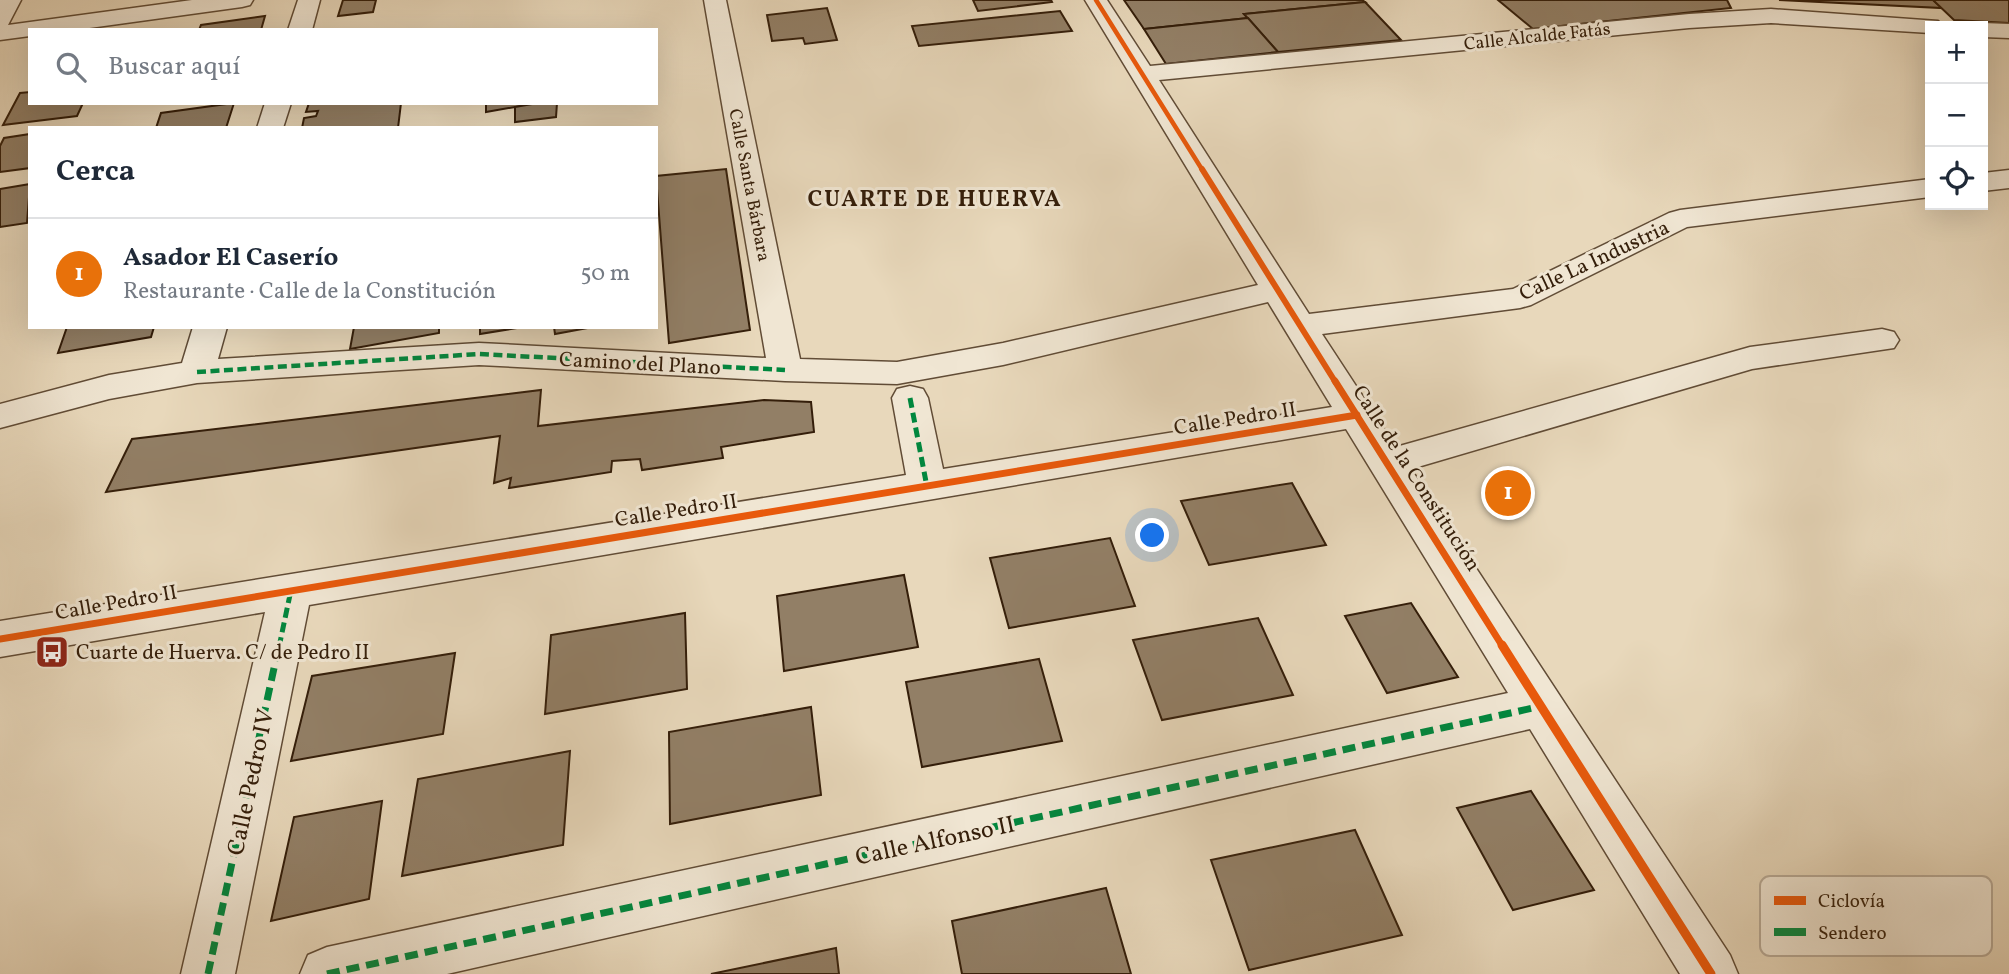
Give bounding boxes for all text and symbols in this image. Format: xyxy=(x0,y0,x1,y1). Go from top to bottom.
street label: Calle Alcalde Fatás xyxy=(1463,17,1612,58)
map controls xyxy=(1925,21,1988,210)
button: + xyxy=(1925,21,1988,84)
search box xyxy=(28,28,658,105)
icon: search xyxy=(52,48,90,86)
text: Buscar aquí xyxy=(108,49,240,85)
button: − xyxy=(1925,84,1988,147)
street label: Calle Santa Bárbara xyxy=(721,107,776,264)
button: locate xyxy=(1925,147,1988,210)
text: Cerca xyxy=(56,151,135,193)
district label: CUARTE DE HUERVA xyxy=(807,184,1063,216)
street label: Calle La Industria xyxy=(1515,214,1675,309)
text: Asador El Caserío xyxy=(123,240,338,276)
text: 1 xyxy=(74,258,84,290)
text: 50 m xyxy=(581,258,630,290)
text: Restaurante · Calle de la Constitución xyxy=(123,276,496,308)
street label: Camino del Plano xyxy=(558,346,722,383)
street label: Calle de la Constitución xyxy=(1345,380,1487,578)
street label: Calle Pedro II xyxy=(1172,395,1299,443)
pin: 1 xyxy=(1485,467,1531,519)
street label: Calle Pedro II xyxy=(613,487,740,535)
your location xyxy=(1135,518,1169,552)
street label: Calle Pedro II xyxy=(53,578,180,628)
bus stop icon: Cuarte de Huerva. C/ de Pedro II xyxy=(33,633,71,671)
place label: Cuarte de Huerva. C/ de Pedro II xyxy=(76,639,369,668)
street label: Calle Pedro IV xyxy=(220,706,284,859)
street label: Calle Alfonso II xyxy=(852,808,1018,875)
legend xyxy=(1760,876,1992,956)
text: Ciclovía xyxy=(1818,889,1885,915)
text: Sendero xyxy=(1818,921,1887,947)

